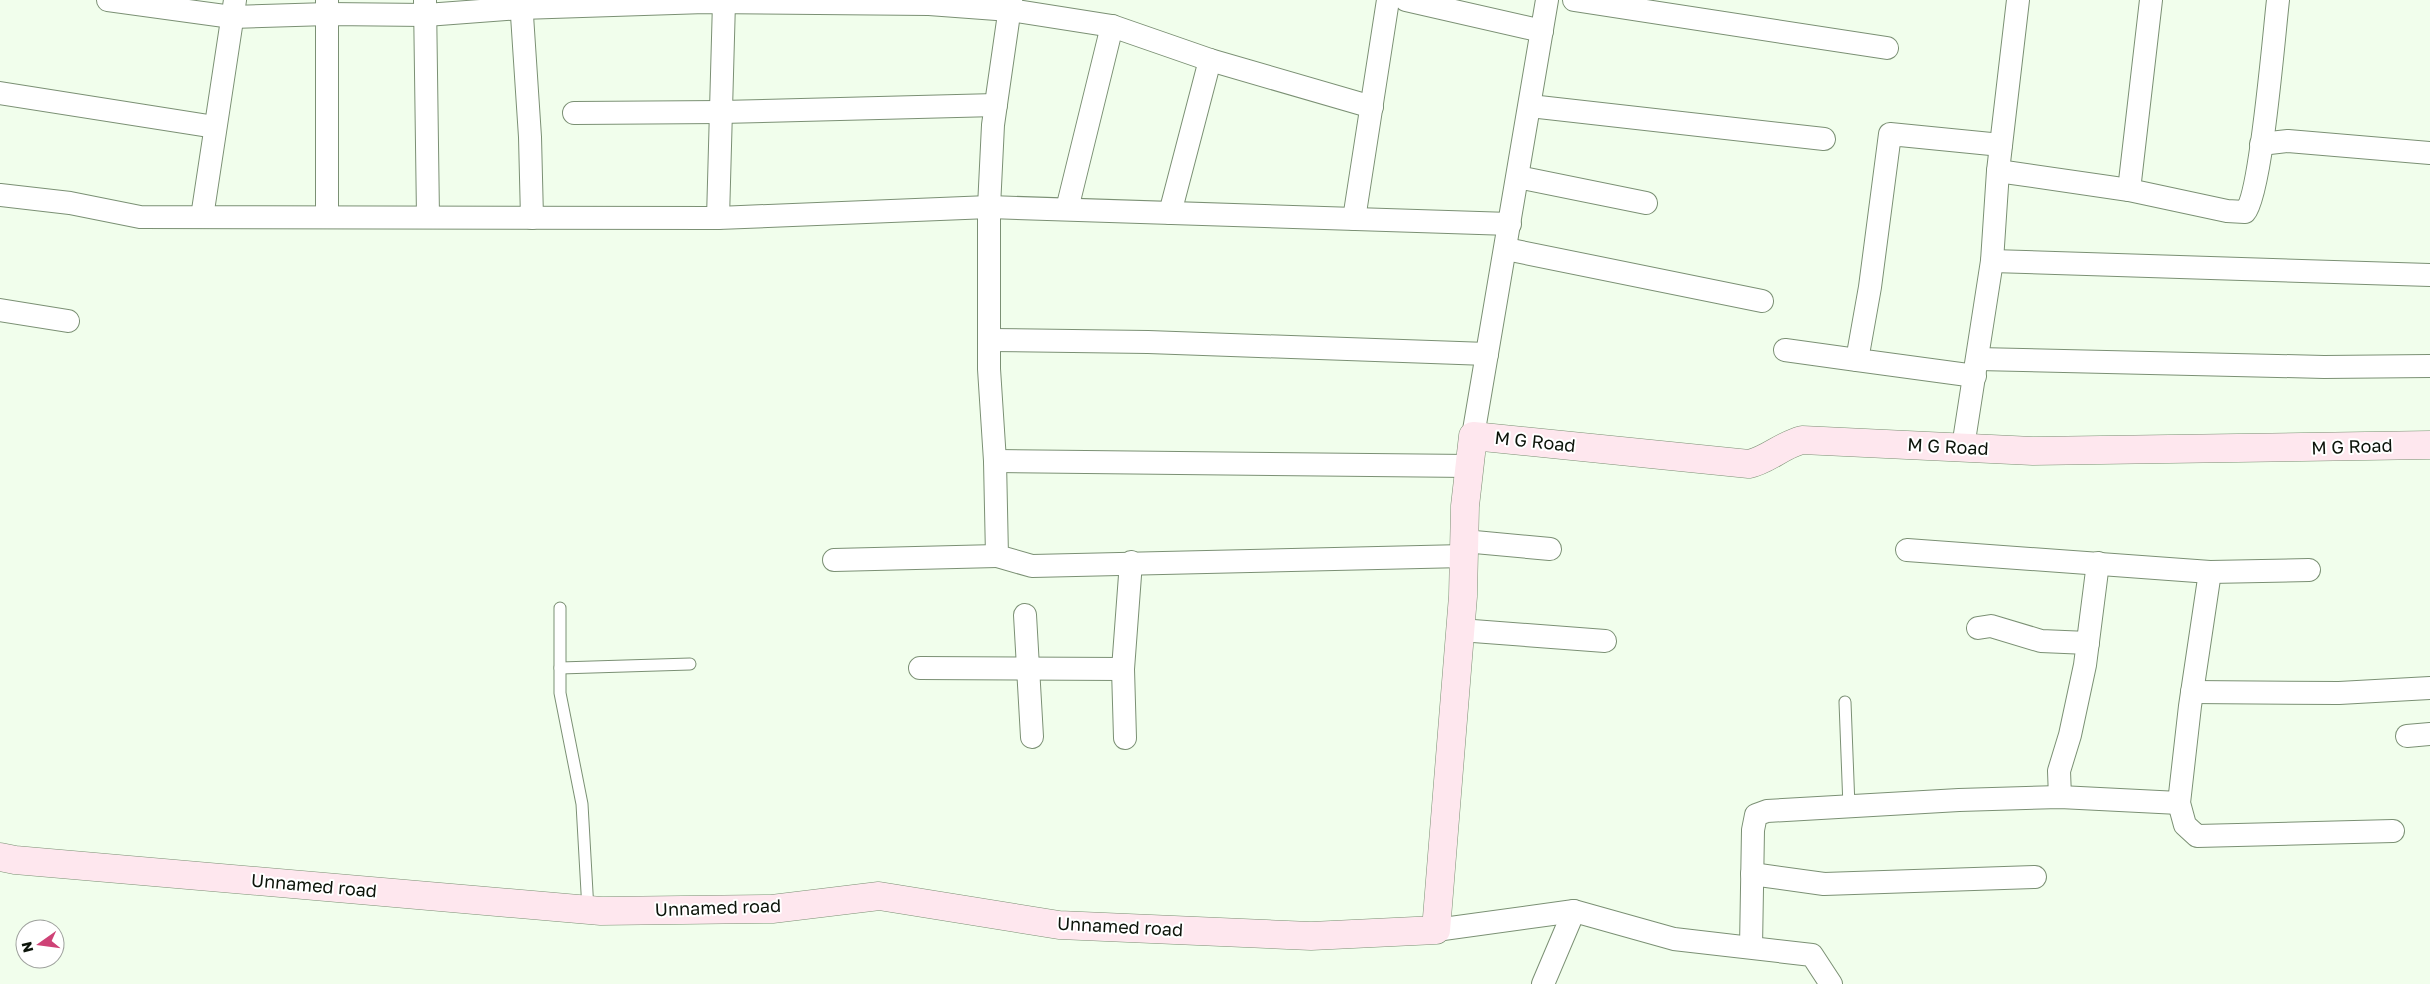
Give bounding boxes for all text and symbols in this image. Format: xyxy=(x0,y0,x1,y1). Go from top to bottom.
street label: M G Road xyxy=(1494,426,1577,456)
street label: M G Road xyxy=(1907,433,1989,459)
street label: M G Road xyxy=(2311,434,2393,458)
street label: Unnamed road xyxy=(250,869,378,901)
street label: Unnamed road xyxy=(654,894,781,920)
street label: Unnamed road xyxy=(1056,912,1184,940)
north arrow xyxy=(15,919,65,969)
text: N xyxy=(17,940,36,954)

